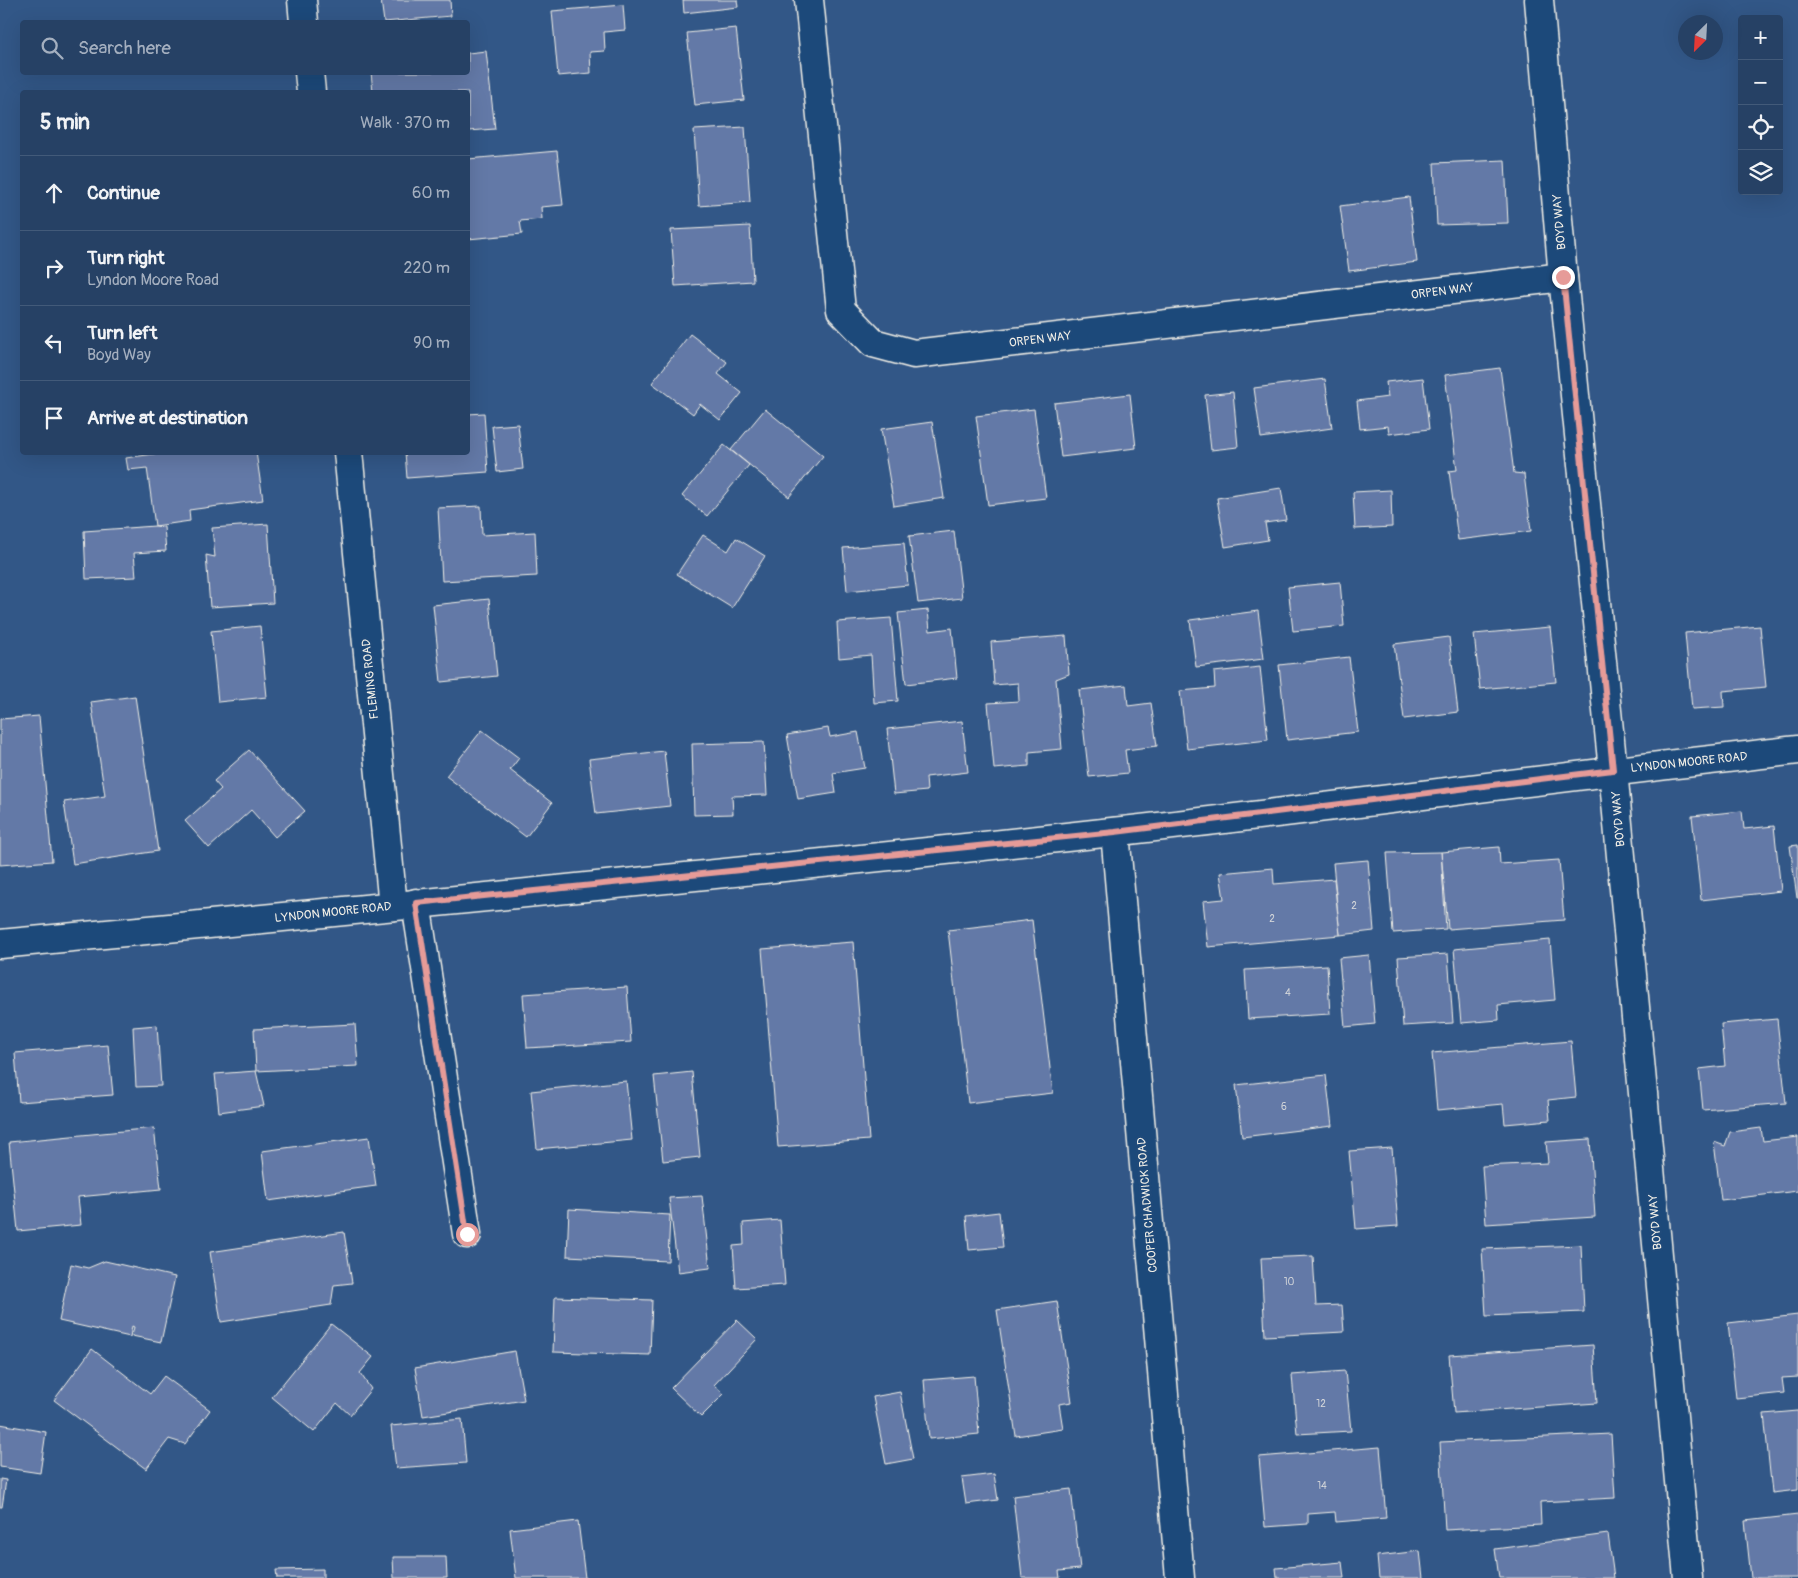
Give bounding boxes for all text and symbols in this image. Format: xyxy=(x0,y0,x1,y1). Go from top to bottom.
north arrow xyxy=(1678,15,1723,60)
map controls xyxy=(1738,15,1783,195)
button: + xyxy=(1738,15,1783,60)
search box xyxy=(20,20,470,75)
icon: search xyxy=(38,34,66,62)
text: Search here xyxy=(78,36,171,60)
button: − xyxy=(1738,60,1783,105)
button: locate xyxy=(1738,105,1783,150)
text: 5 min xyxy=(40,109,90,136)
text: Walk · 370 m xyxy=(360,113,450,133)
button: layers xyxy=(1738,150,1783,195)
icon: ahead xyxy=(40,179,68,207)
text: Continue xyxy=(87,181,160,205)
text: 60 m xyxy=(412,183,450,203)
street label: BOYD WAY xyxy=(1550,193,1569,250)
text: Turn right xyxy=(87,246,165,270)
icon: right xyxy=(40,254,68,282)
text: 220 m xyxy=(404,258,450,278)
route end xyxy=(1552,266,1575,289)
text: Lyndon Moore Road xyxy=(87,270,219,290)
street label: ORPEN WAY xyxy=(1410,280,1474,303)
text: Turn left xyxy=(87,321,157,345)
street label: ORPEN WAY xyxy=(1008,328,1072,351)
icon: left xyxy=(40,329,68,357)
text: 90 m xyxy=(413,333,450,353)
text: Boyd Way xyxy=(87,345,151,365)
icon: arrive xyxy=(40,404,68,432)
text: Arrive at destination xyxy=(87,406,248,430)
street label: FLEMING ROAD xyxy=(359,638,382,720)
street label: LYNDON MOORE ROAD xyxy=(1630,749,1749,776)
street label: BOYD WAY xyxy=(1609,790,1628,847)
street label: LYNDON MOORE ROAD xyxy=(274,899,393,926)
house number: 2 xyxy=(1351,900,1357,912)
house number: 2 xyxy=(1269,913,1275,925)
house number: 4 xyxy=(1285,987,1291,999)
house number: 6 xyxy=(1281,1101,1287,1113)
street label: COOPER CHADWICK ROAD xyxy=(1134,1136,1161,1273)
street label: BOYD WAY xyxy=(1646,1193,1665,1250)
route start xyxy=(456,1223,479,1246)
house number: 10 xyxy=(1284,1276,1295,1288)
house number: 12 xyxy=(1316,1398,1326,1410)
house number: 14 xyxy=(1317,1480,1327,1492)

